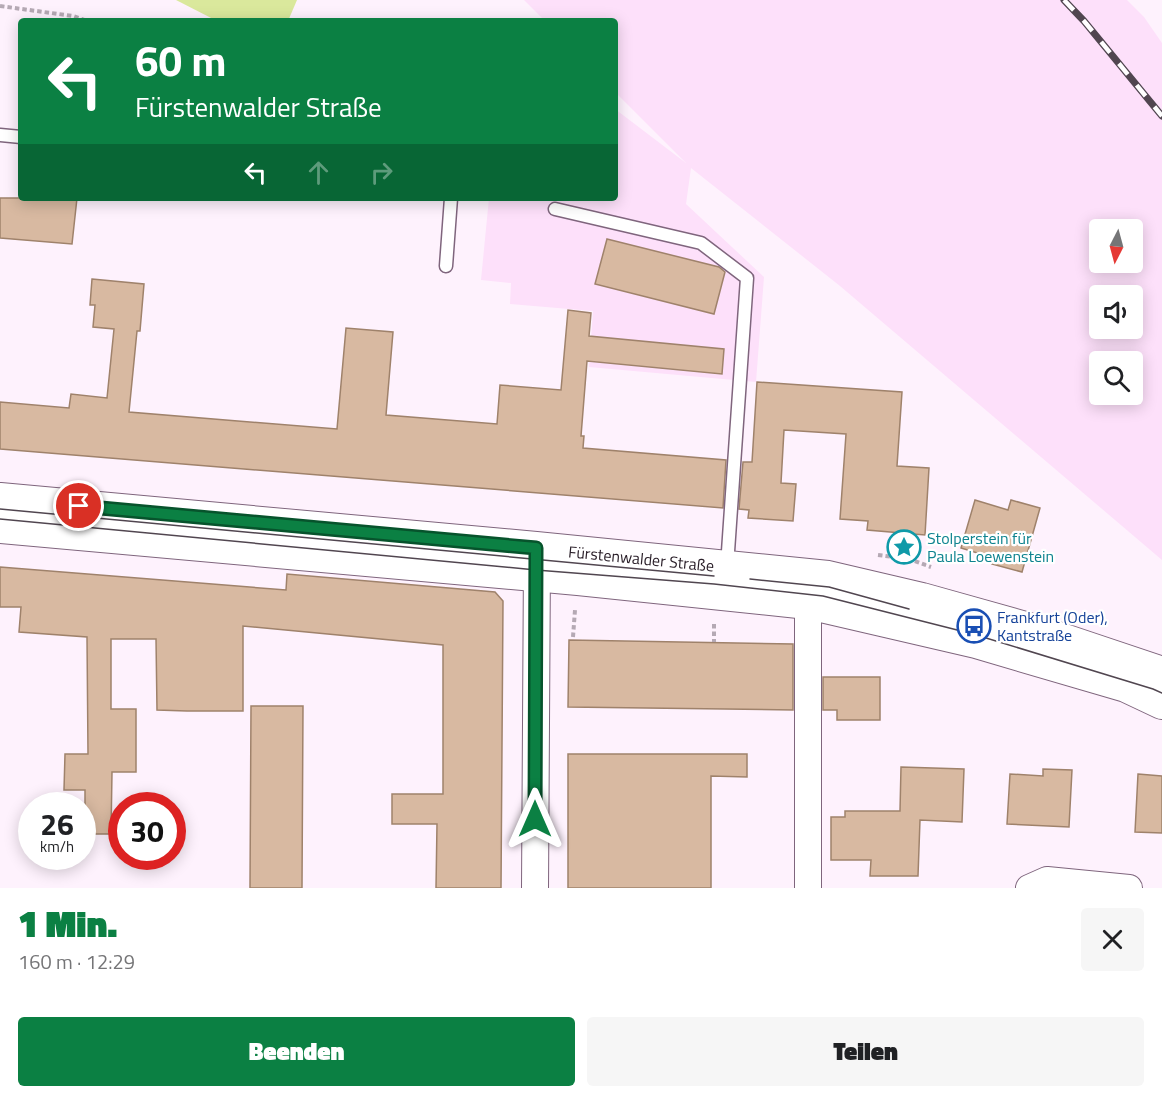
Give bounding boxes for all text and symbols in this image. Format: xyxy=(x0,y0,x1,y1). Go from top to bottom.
text: 60 m xyxy=(135,28,227,92)
icon: left xyxy=(36,42,114,120)
text: Fürstenwalder Straße xyxy=(135,86,382,127)
icon: left xyxy=(239,156,272,189)
icon: ahead xyxy=(302,156,335,189)
icon: right xyxy=(365,156,398,189)
north arrow xyxy=(1089,219,1143,273)
map controls xyxy=(1089,219,1143,405)
button: sound xyxy=(1089,285,1143,339)
button: search xyxy=(1089,351,1143,405)
pin xyxy=(53,480,104,531)
icon: arrive xyxy=(62,489,95,522)
place label: Stolperstein für Paula Loewenstein xyxy=(927,526,1054,568)
place icon: Stolperstein für Paula Loewenstein xyxy=(886,529,922,565)
street label: Fürstenwalder Straße xyxy=(567,539,715,578)
place label: Frankfurt (Oder), Kantstraße xyxy=(997,605,1108,647)
bus stop icon: Frankfurt (Oder), Kantstraße xyxy=(956,608,992,644)
position arrow xyxy=(503,787,567,851)
speed limit sign: 30 xyxy=(108,792,186,870)
text: 26 xyxy=(40,801,74,847)
text: km/h xyxy=(40,835,74,858)
text: 1 Min. xyxy=(18,896,117,951)
button: close xyxy=(1081,908,1144,971)
text: 160 m · 12:29 xyxy=(18,946,135,977)
button: Beenden xyxy=(18,1017,575,1086)
button: Teilen xyxy=(587,1017,1144,1086)

